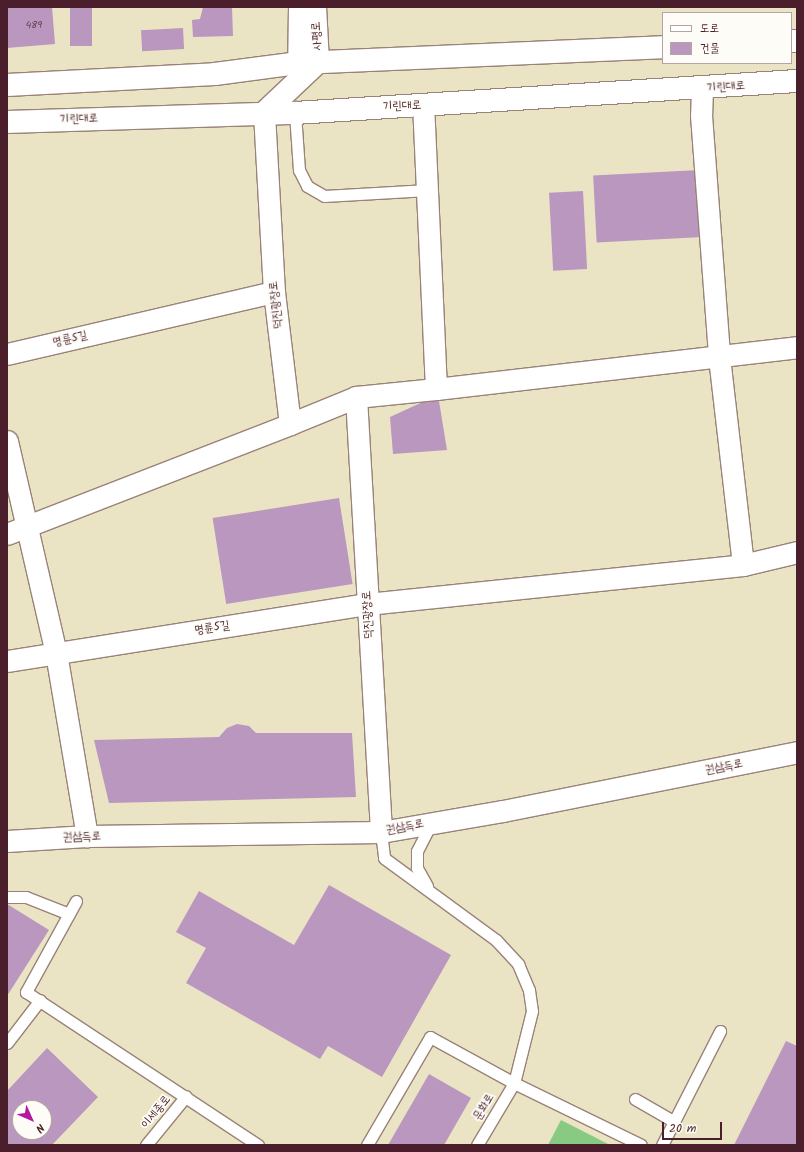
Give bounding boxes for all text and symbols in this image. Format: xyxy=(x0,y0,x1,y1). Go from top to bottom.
legend xyxy=(662,12,792,64)
text: 도로 xyxy=(700,19,719,38)
house number: 489 xyxy=(26,20,42,32)
street label: 사평로 xyxy=(309,21,325,51)
text: 건물 xyxy=(700,39,719,58)
street label: 기린대로 xyxy=(706,78,746,96)
street label: 기린대로 xyxy=(382,98,422,114)
street label: 기린대로 xyxy=(59,111,99,127)
street label: 덕진광장로 xyxy=(266,280,286,330)
street label: 명륜5길 xyxy=(51,328,89,350)
street label: 덕진광장로 xyxy=(360,591,376,639)
street label: 명륜5길 xyxy=(193,618,231,638)
street label: 권삼득로 xyxy=(704,756,744,778)
street label: 권삼득로 xyxy=(385,816,425,838)
street label: 권삼득로 xyxy=(62,829,102,845)
street label: 문화로 xyxy=(470,1091,498,1123)
street label: 이세종로 xyxy=(138,1092,174,1132)
north arrow xyxy=(12,1100,52,1140)
scale bar xyxy=(664,1114,724,1140)
text: N xyxy=(31,1119,49,1137)
text: 20 m xyxy=(669,1119,696,1138)

